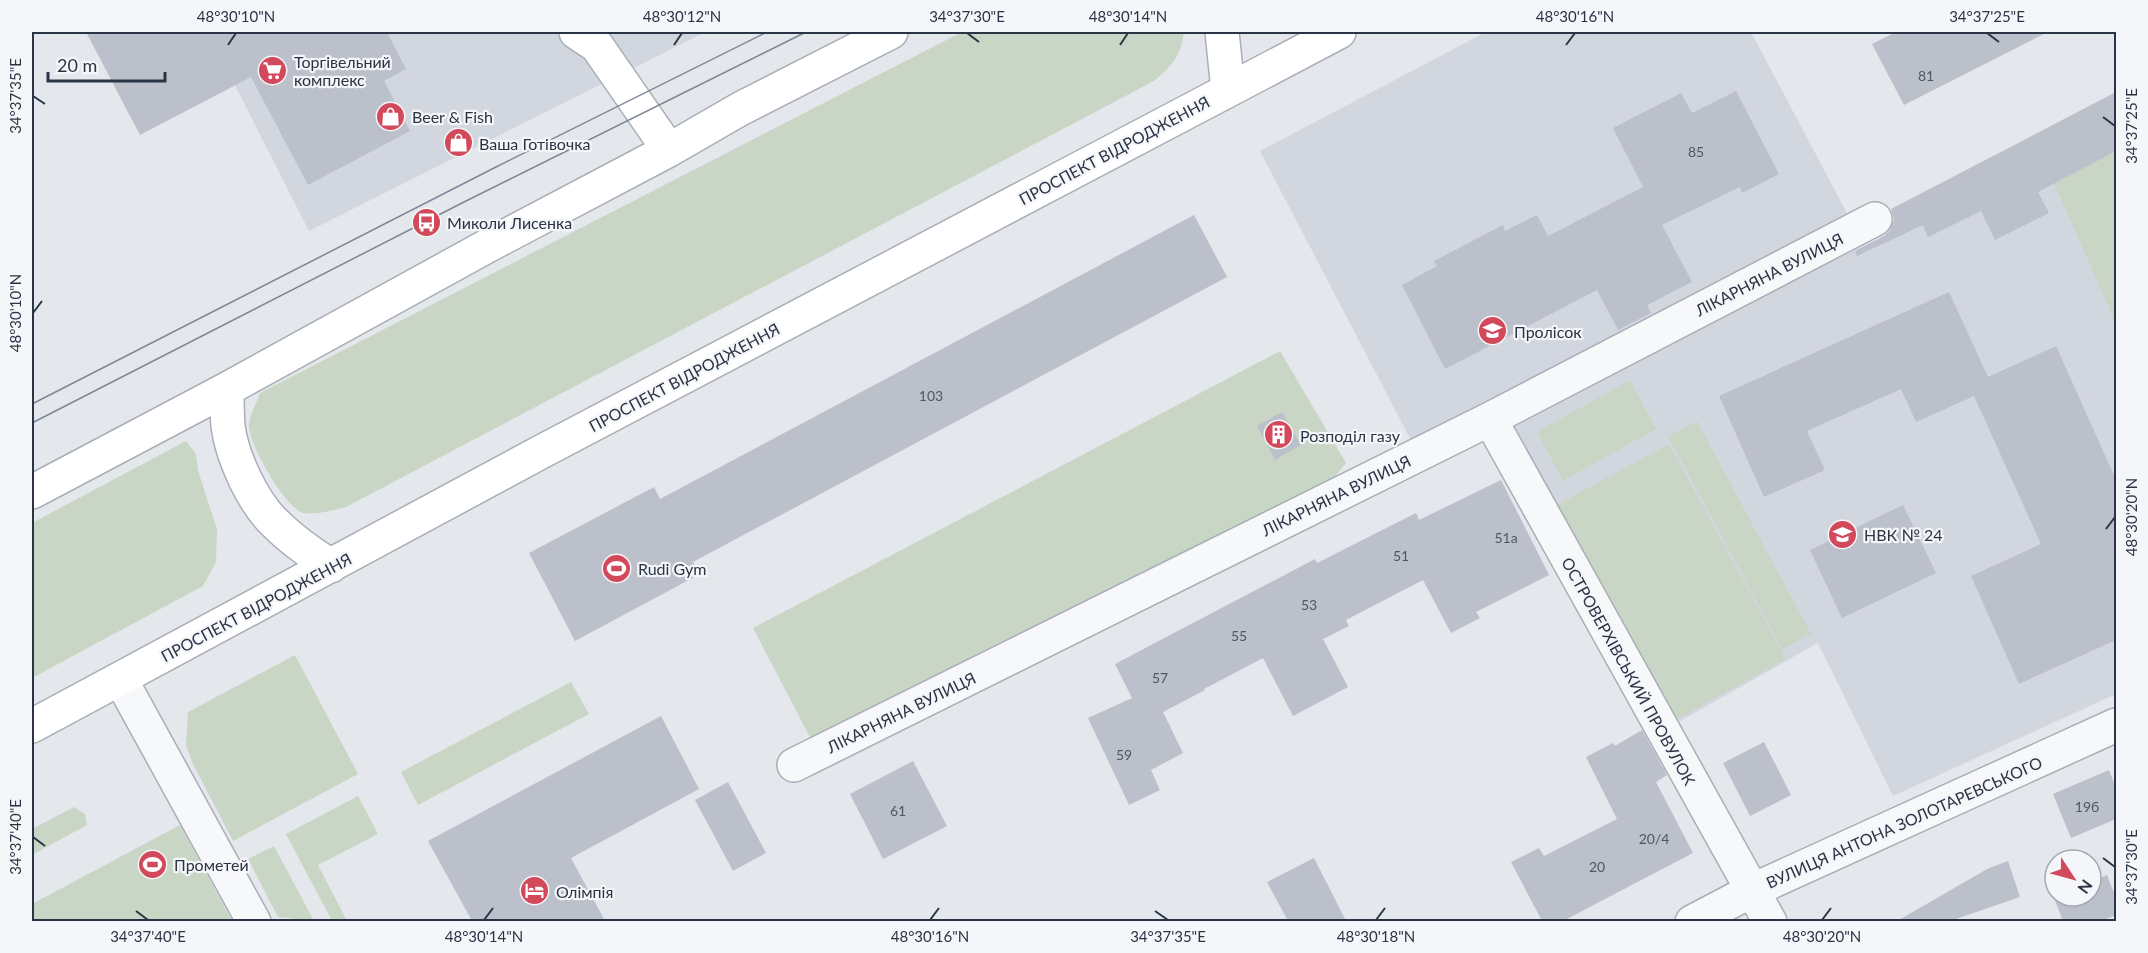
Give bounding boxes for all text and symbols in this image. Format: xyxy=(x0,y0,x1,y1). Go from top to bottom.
text: 48°30'10"N xyxy=(197,7,275,25)
text: 48°30'12"N xyxy=(643,7,721,25)
text: 34°37'30"E xyxy=(929,7,1005,25)
text: 48°30'14"N xyxy=(1089,7,1167,25)
text: 48°30'16"N xyxy=(1536,7,1614,25)
text: 34°37'25"E xyxy=(1949,7,2025,25)
scale bar xyxy=(48,45,165,83)
place label: Торгівельний комплекс xyxy=(294,52,391,89)
text: 20 m xyxy=(57,54,97,76)
supermarket icon: Торгівельний комплекс xyxy=(257,54,289,86)
text: 34°37'35"E xyxy=(6,58,24,134)
house number: 81 xyxy=(1918,67,1934,84)
text: 34°37'25"E xyxy=(2122,88,2140,164)
street label: ПРОСПЕКТ ВІДРОДЖЕННЯ xyxy=(1016,92,1212,208)
shop icon: Beer & Fish xyxy=(375,100,407,132)
place label: Beer & Fish xyxy=(412,107,493,126)
shop icon: Ваша Готівочка xyxy=(442,127,474,159)
place label: Ваша Готівочка xyxy=(479,134,590,153)
house number: 85 xyxy=(1688,143,1704,160)
bus stop icon: Миколи Лисенка xyxy=(410,206,442,238)
place label: Миколи Лисенка xyxy=(447,213,572,232)
street label: ЛІКАРНЯНА ВУЛИЦЯ xyxy=(1691,228,1846,320)
text: 48°30'10"N xyxy=(6,274,24,352)
school or university icon: Пролісок xyxy=(1477,315,1509,347)
street label: ПРОСПЕКТ ВІДРОДЖЕННЯ xyxy=(586,319,782,435)
place label: Пролісок xyxy=(1514,322,1582,341)
house number: 103 xyxy=(919,387,943,404)
building icon: Розподіл газу xyxy=(1263,419,1295,451)
place label: Розподіл газу xyxy=(1300,426,1401,445)
street label: ЛІКАРНЯНА ВУЛИЦЯ xyxy=(1258,451,1414,540)
text: 48°30'20"N xyxy=(2122,478,2140,556)
school or university icon: НВК № 24 xyxy=(1827,518,1859,550)
place label: НВК № 24 xyxy=(1864,525,1943,544)
house number: 51а xyxy=(1494,529,1518,546)
house number: 51 xyxy=(1393,547,1409,564)
street label: ПРОСПЕКТ ВІДРОДЖЕННЯ xyxy=(158,549,354,665)
sports icon: Rudi Gym xyxy=(601,552,633,584)
street label: ОСТРОВЕРХІВСЬКИЙ ПРОВУЛОК xyxy=(1558,554,1700,789)
place label: Rudi Gym xyxy=(638,559,706,578)
house number: 53 xyxy=(1301,596,1317,613)
house number: 55 xyxy=(1231,627,1247,644)
street label: ЛІКАРНЯНА ВУЛИЦЯ xyxy=(823,668,979,757)
house number: 57 xyxy=(1152,669,1168,686)
house number: 59 xyxy=(1116,746,1132,763)
street label: ВУЛИЦЯ АНТОНА ЗОЛОТАРЕВСЬКОГО xyxy=(1763,752,2045,892)
house number: 19б xyxy=(2075,798,2099,815)
text: 34°37'40"E xyxy=(6,799,24,875)
house number: 61 xyxy=(890,802,906,819)
text: 34°37'30"E xyxy=(2122,829,2140,905)
house number: 20/4 xyxy=(1639,830,1669,847)
sports icon: Прометей xyxy=(137,848,169,880)
north arrow xyxy=(2043,848,2103,908)
place label: Прометей xyxy=(174,855,249,874)
house number: 20 xyxy=(1589,858,1605,875)
hotel icon: Олімпія xyxy=(519,875,551,907)
text: N xyxy=(2074,877,2097,898)
place label: Олімпія xyxy=(556,882,613,901)
text: 34°37'40"E xyxy=(110,927,186,945)
text: 48°30'14"N xyxy=(445,927,523,945)
text: 48°30'16"N xyxy=(891,927,969,945)
text: 34°37'35"E xyxy=(1130,927,1206,945)
text: 48°30'18"N xyxy=(1337,927,1415,945)
text: 48°30'20"N xyxy=(1783,927,1861,945)

